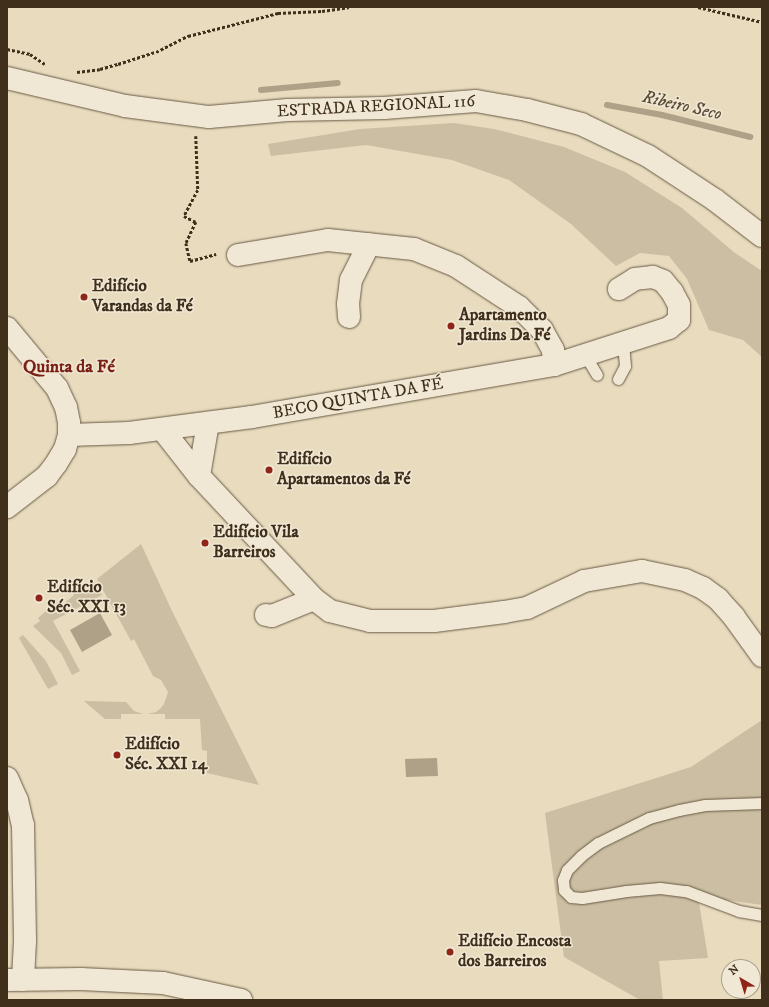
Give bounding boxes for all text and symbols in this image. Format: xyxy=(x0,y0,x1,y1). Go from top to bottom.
water label: Ribeiro Seco xyxy=(640,86,724,126)
street label: ESTRADA REGIONAL 116 xyxy=(276,92,476,122)
place label: Edifício Varandas da Fé xyxy=(92,277,193,317)
marker: Edifício Varandas da Fé xyxy=(79,292,89,302)
place label: Apartamento Jardins Da Fé xyxy=(459,306,551,346)
marker: Apartamento Jardins Da Fé xyxy=(446,321,456,331)
district label: Quinta da Fé xyxy=(23,356,115,378)
street label: BECO QUINTA DA FÉ xyxy=(271,374,445,424)
place label: Edifício Apartamentos da Fé xyxy=(277,450,411,490)
marker: Edifício Apartamentos da Fé xyxy=(264,465,274,475)
place label: Edifício Vila Barreiros xyxy=(213,523,299,563)
marker: Edifício Vila Barreiros xyxy=(200,538,210,548)
place label: Edifício Séc. XXI 13 xyxy=(47,578,126,618)
marker: Edifício Séc. XXI 13 xyxy=(34,593,44,603)
place label: Edifício Séc. XXI 14 xyxy=(125,735,207,775)
marker: Edifício Séc. XXI 14 xyxy=(112,750,122,760)
place label: Edifício Encosta dos Barreiros xyxy=(458,932,571,972)
marker: Edifício Encosta dos Barreiros xyxy=(445,947,455,957)
north arrow xyxy=(721,959,761,999)
text: N xyxy=(726,962,742,979)

